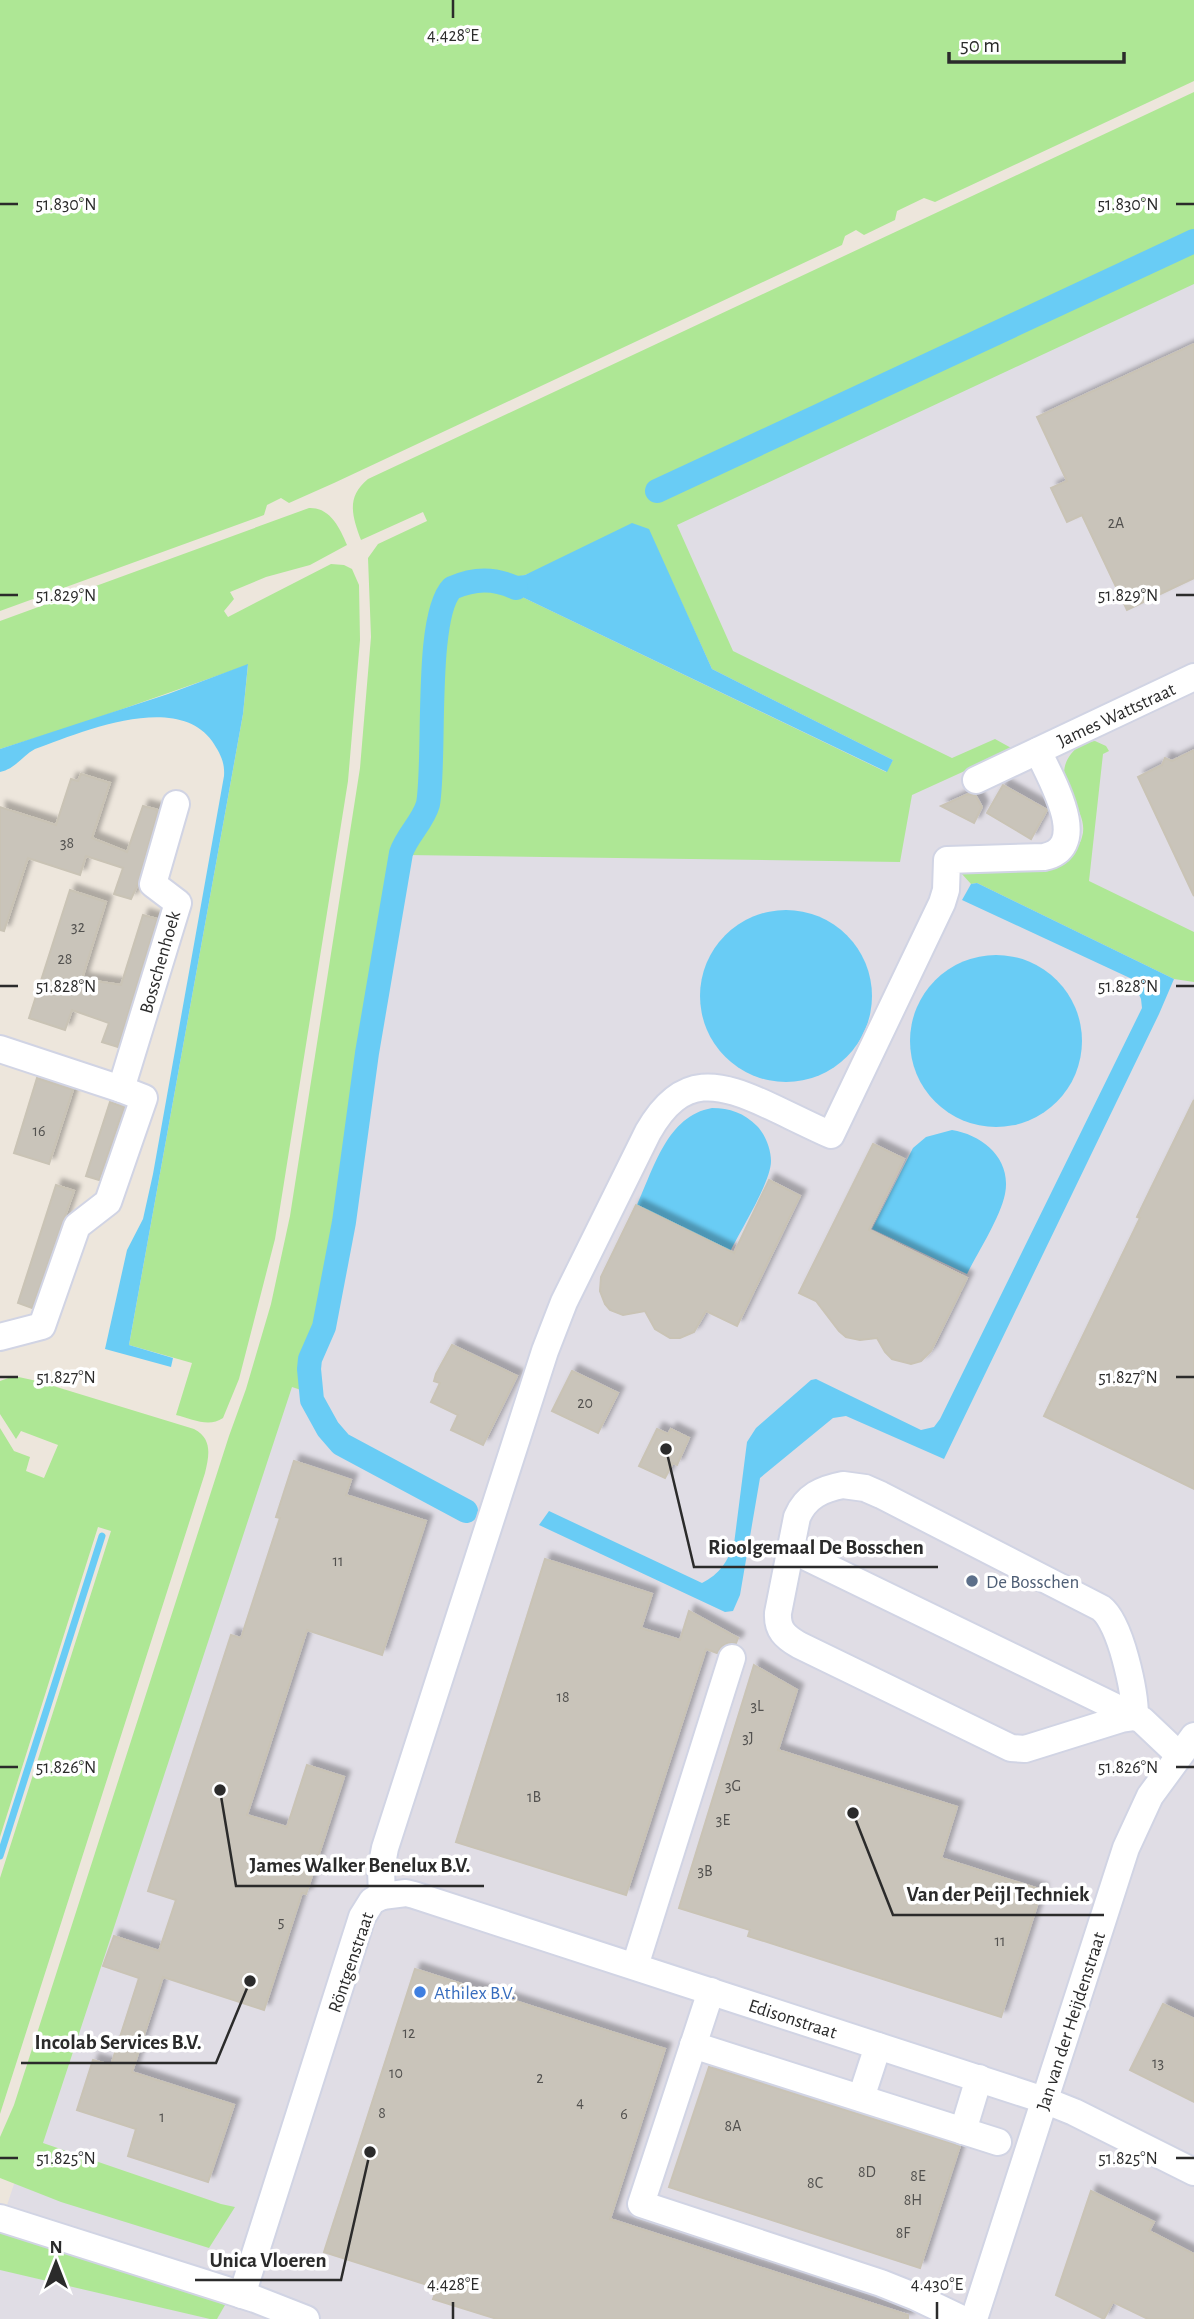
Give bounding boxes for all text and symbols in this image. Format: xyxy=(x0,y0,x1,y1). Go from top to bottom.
scale bar xyxy=(949,21,1124,65)
text: 4.428°E xyxy=(427,27,479,45)
text: 50 m xyxy=(960,35,1000,56)
text: 51.830°N xyxy=(36,196,96,214)
text: 51.830°N xyxy=(1098,196,1158,214)
house number: 2A xyxy=(1108,515,1124,531)
text: 51.829°N xyxy=(36,587,96,605)
text: 51.829°N xyxy=(1098,587,1158,605)
street label: James Wattstraat xyxy=(1055,680,1179,751)
house number: 38 xyxy=(60,835,74,851)
street label: Bosschenhoek xyxy=(137,909,184,1016)
house number: 32 xyxy=(71,919,85,935)
house number: 28 xyxy=(58,951,72,967)
text: 51.828°N xyxy=(36,978,96,996)
text: 51.828°N xyxy=(1098,978,1158,996)
house number: 16 xyxy=(32,1123,46,1139)
text: 51.827°N xyxy=(36,1369,96,1387)
text: 51.827°N xyxy=(1098,1369,1158,1387)
house number: 20 xyxy=(577,1395,593,1411)
callout: Rioolgemaal De Bosschen xyxy=(694,1525,938,1567)
text: Rioolgemaal De Bosschen xyxy=(708,1537,924,1558)
house number: 11 xyxy=(332,1553,344,1569)
marker: De Bosschen xyxy=(964,1573,980,1589)
place label: De Bosschen xyxy=(986,1573,1079,1592)
house number: 18 xyxy=(556,1689,570,1705)
house number: 3L xyxy=(750,1698,764,1714)
house number: 3J xyxy=(742,1730,754,1746)
text: 51.826°N xyxy=(36,1759,96,1777)
text: 51.826°N xyxy=(1098,1759,1158,1777)
house number: 3G xyxy=(725,1778,741,1794)
house number: 1B xyxy=(527,1789,541,1805)
house number: 3E xyxy=(716,1812,730,1828)
callout: James Walker Benelux B.V. xyxy=(236,1844,484,1886)
text: James Walker Benelux B.V. xyxy=(250,1855,470,1876)
house number: 3B xyxy=(697,1863,713,1879)
callout: Van der Peijl Techniek xyxy=(893,1873,1104,1915)
text: Van der Peijl Techniek xyxy=(907,1884,1090,1905)
street label: Röntgenstraat xyxy=(325,1910,377,2015)
house number: 5 xyxy=(278,1914,284,1930)
street label: Jan van der Heijdenstraat xyxy=(1034,1930,1109,2113)
house number: 11 xyxy=(994,1933,1006,1949)
marker: Athilex B.V. xyxy=(412,1984,428,2000)
place label: Athilex B.V. xyxy=(434,1984,515,2003)
street label: Edisonstraat xyxy=(746,1996,839,2043)
callout: Incolab Services B.V. xyxy=(21,2021,216,2063)
house number: 12 xyxy=(403,2025,415,2041)
text: Incolab Services B.V. xyxy=(35,2032,202,2053)
house number: 13 xyxy=(1152,2055,1164,2071)
house number: 10 xyxy=(389,2065,403,2081)
house number: 2 xyxy=(536,2070,544,2086)
house number: 4 xyxy=(576,2094,584,2110)
house number: 8 xyxy=(378,2105,386,2121)
house number: 6 xyxy=(620,2106,628,2122)
house number: 1 xyxy=(159,2109,165,2125)
house number: 8A xyxy=(725,2118,741,2134)
text: 51.825°N xyxy=(36,2150,96,2168)
text: 51.825°N xyxy=(1098,2150,1158,2168)
house number: 8D xyxy=(858,2164,876,2180)
house number: 8E xyxy=(910,2168,926,2184)
house number: 8C xyxy=(807,2175,823,2191)
house number: 8H xyxy=(904,2192,922,2208)
house number: 8F xyxy=(896,2225,911,2241)
north arrow xyxy=(21,2228,91,2298)
text: N xyxy=(49,2238,63,2257)
callout: Unica Vloeren xyxy=(195,2238,341,2280)
text: Unica Vloeren xyxy=(209,2250,327,2271)
text: 4.428°E xyxy=(427,2276,479,2294)
text: 4.430°E xyxy=(911,2276,963,2294)

